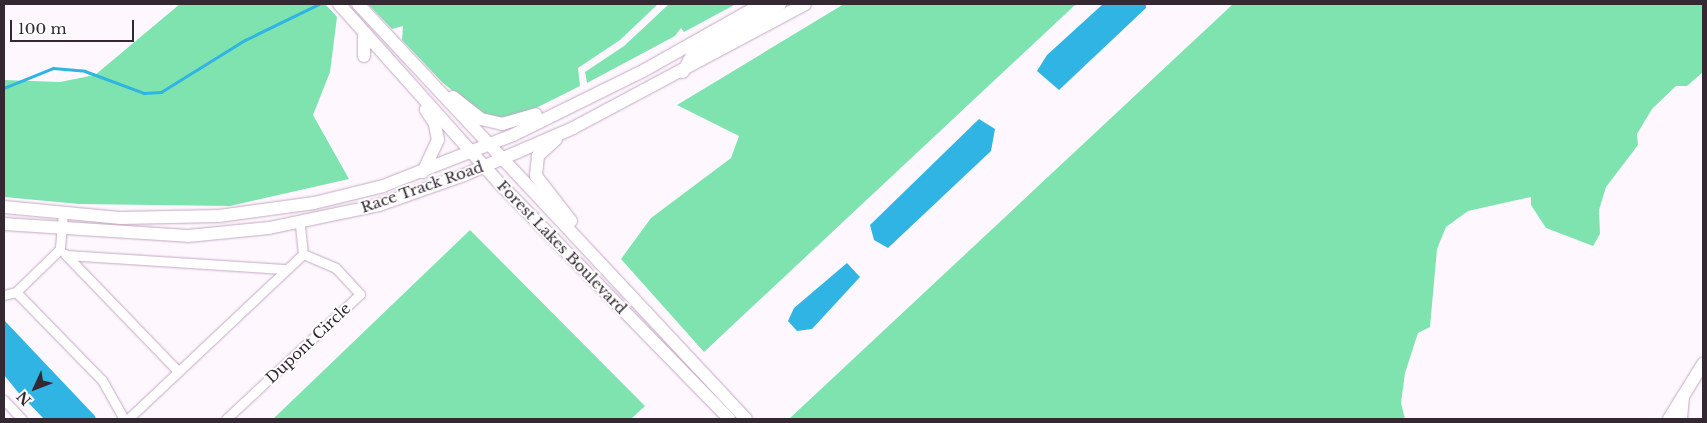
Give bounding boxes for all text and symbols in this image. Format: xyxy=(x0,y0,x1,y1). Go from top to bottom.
scale bar xyxy=(12,10,136,42)
text: 100 m xyxy=(18,19,67,38)
street label: Race Track Road xyxy=(358,157,486,217)
street label: Forest Lakes Boulevard xyxy=(494,177,630,317)
street label: Dupont Circle xyxy=(262,299,354,387)
north arrow xyxy=(10,363,60,413)
text: N xyxy=(13,387,35,409)

